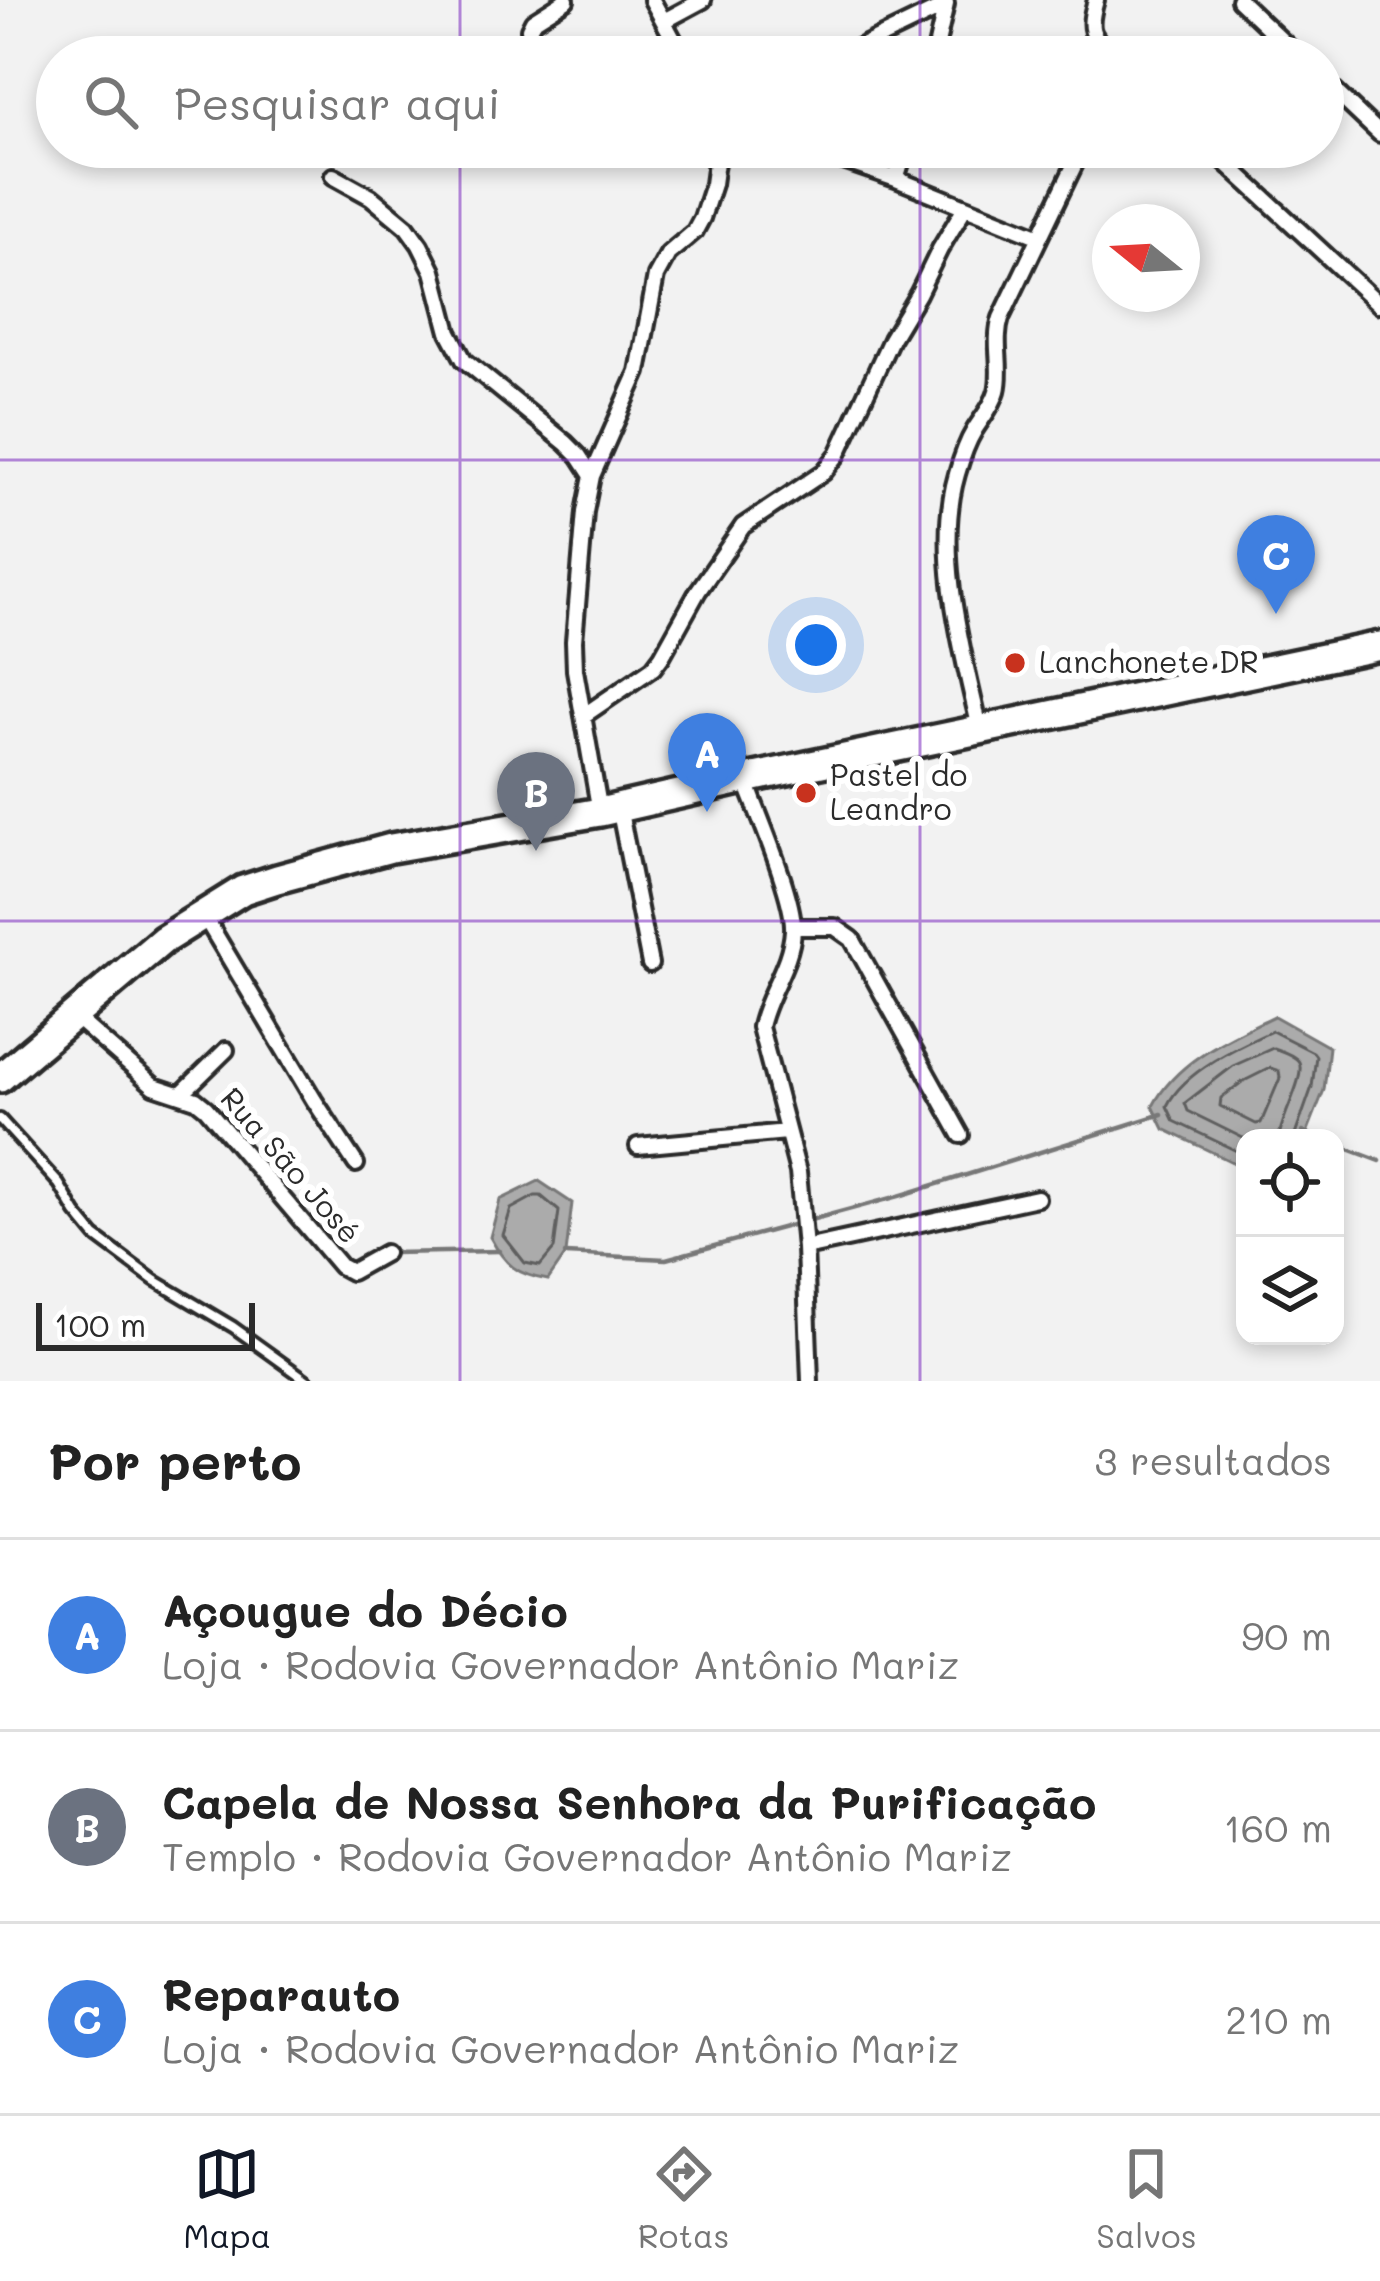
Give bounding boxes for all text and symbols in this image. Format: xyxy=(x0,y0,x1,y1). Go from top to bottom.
search box xyxy=(36,36,1344,168)
icon: search xyxy=(78,69,144,135)
text: Pesquisar aqui xyxy=(174,73,501,131)
north arrow xyxy=(1092,204,1200,312)
pin: C xyxy=(1237,515,1315,614)
your location xyxy=(786,615,846,675)
place label: Lanchonete DR xyxy=(1039,641,1259,681)
marker: Lanchonete DR xyxy=(1002,650,1028,676)
pin: A xyxy=(668,713,746,812)
pin: B xyxy=(497,752,575,851)
place label: Pastel do Leandro xyxy=(830,754,967,828)
marker: Pastel do Leandro xyxy=(793,780,819,806)
street label: Rua São José xyxy=(213,1078,370,1251)
map controls xyxy=(1236,1129,1344,1345)
button: locate xyxy=(1236,1129,1344,1237)
button: layers xyxy=(1236,1237,1344,1345)
scale bar xyxy=(36,1297,255,1350)
text: 100 m xyxy=(54,1302,146,1345)
text: Por perto xyxy=(48,1426,301,1493)
text: 3 resultados xyxy=(1095,1434,1332,1485)
text: Açougue do Décio xyxy=(162,1580,568,1638)
text: A xyxy=(73,1609,101,1660)
text: 90 m xyxy=(1241,1609,1332,1660)
text: Loja · Rodovia Governador Antônio Mariz xyxy=(162,1638,959,1689)
text: Capela de Nossa Senhora da Purificação xyxy=(162,1772,1096,1830)
text: B xyxy=(74,1801,100,1852)
text: 160 m xyxy=(1223,1801,1332,1852)
text: Templo · Rodovia Governador Antônio Mariz xyxy=(162,1830,1012,1881)
text: Reparauto xyxy=(162,1964,400,2022)
text: C xyxy=(73,1993,101,2044)
text: 210 m xyxy=(1225,1993,1332,2044)
text: Loja · Rodovia Governador Antônio Mariz xyxy=(162,2022,959,2073)
tab: Mapa xyxy=(183,2141,271,2256)
tab: Rotas xyxy=(638,2141,730,2256)
tab: Salvos xyxy=(1096,2141,1197,2256)

